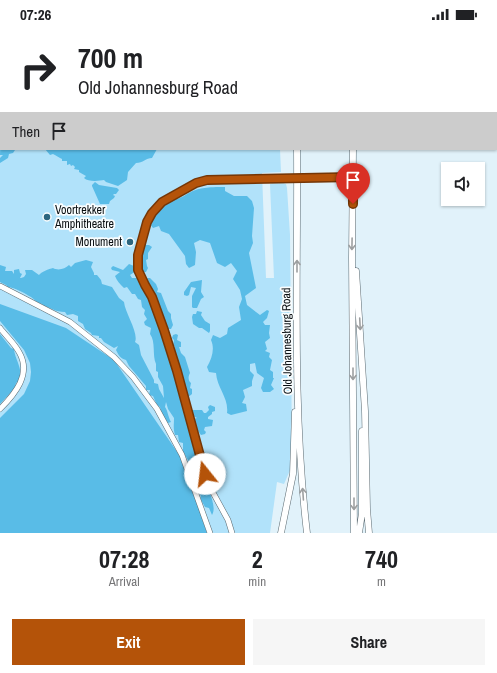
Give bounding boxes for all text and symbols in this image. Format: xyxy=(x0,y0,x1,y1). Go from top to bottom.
text: 07:26 xyxy=(20,4,51,25)
text: 700 m xyxy=(78,39,143,77)
icon: right xyxy=(12,44,64,96)
text: Old Johannesburg Road xyxy=(78,75,238,100)
icon: arrive xyxy=(48,120,70,142)
text: Then xyxy=(12,121,40,142)
map controls xyxy=(441,162,485,206)
button: sound xyxy=(441,162,485,206)
pin xyxy=(336,163,370,204)
icon: arrive xyxy=(342,169,364,191)
place label: Voortrekker Amphitheatre xyxy=(54,202,114,232)
marker: Voortrekker Amphitheatre xyxy=(42,212,52,222)
place label: Monument xyxy=(76,234,122,250)
marker: Monument xyxy=(125,237,135,247)
one-way arrow xyxy=(348,237,356,250)
one-way arrow xyxy=(293,260,301,273)
street label: Old Johannesburg Road xyxy=(278,288,296,394)
one-way arrow xyxy=(356,317,363,330)
one-way arrow xyxy=(349,367,357,380)
position arrow xyxy=(184,453,226,495)
one-way arrow xyxy=(299,488,306,501)
one-way arrow xyxy=(350,497,358,510)
text: 07:28 xyxy=(99,543,149,575)
text: 2 xyxy=(252,543,263,575)
text: 740 xyxy=(365,543,398,575)
text: Arrival xyxy=(109,573,140,590)
text: min xyxy=(248,573,266,590)
text: m xyxy=(377,573,386,590)
button: Exit xyxy=(12,619,245,665)
button: Share xyxy=(253,619,485,665)

